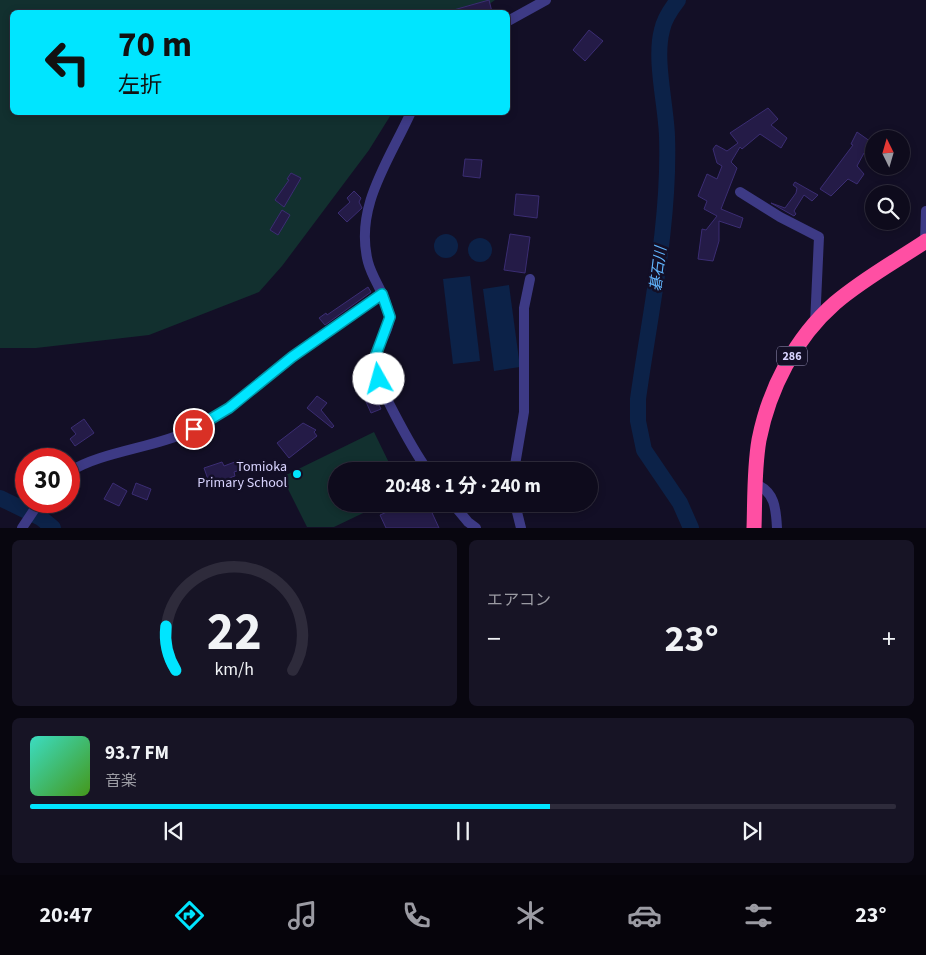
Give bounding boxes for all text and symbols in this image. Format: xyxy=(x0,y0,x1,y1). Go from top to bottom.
text: 70 m xyxy=(118,20,192,70)
icon: left xyxy=(35,30,100,95)
text: 左折 xyxy=(118,69,162,101)
north arrow xyxy=(865,130,910,175)
map controls xyxy=(865,130,910,230)
button: search xyxy=(865,185,910,230)
water label: 碁石川 xyxy=(645,243,672,293)
road number: 286 xyxy=(777,346,807,366)
position arrow xyxy=(352,352,404,404)
pin xyxy=(173,408,215,450)
icon: arrive xyxy=(180,415,208,443)
speed limit sign: 30 xyxy=(15,448,80,513)
place label: Tomioka Primary School xyxy=(197,457,287,493)
marker: Tomioka Primary School xyxy=(291,468,303,480)
text: 20:48 · 1 分 · 240 m xyxy=(385,473,541,500)
text: エアコン xyxy=(487,589,551,611)
text: 22 xyxy=(207,596,262,670)
text: 23° xyxy=(665,612,719,666)
text: − xyxy=(487,619,501,659)
text: + xyxy=(882,619,896,659)
text: km/h xyxy=(215,657,254,682)
text: 93.7 FM xyxy=(105,740,169,767)
text: 音楽 xyxy=(105,770,137,792)
icon: previous xyxy=(160,817,188,845)
icon: pause xyxy=(449,817,477,845)
icon: next xyxy=(738,817,766,845)
icon: directions xyxy=(172,898,207,933)
icon: music xyxy=(285,898,320,933)
icon: phone xyxy=(399,898,434,933)
icon: climate xyxy=(513,898,548,933)
icon: car xyxy=(627,898,662,933)
icon: filters xyxy=(741,898,776,933)
text: 20:47 xyxy=(39,899,93,931)
text: 23° xyxy=(855,899,886,931)

